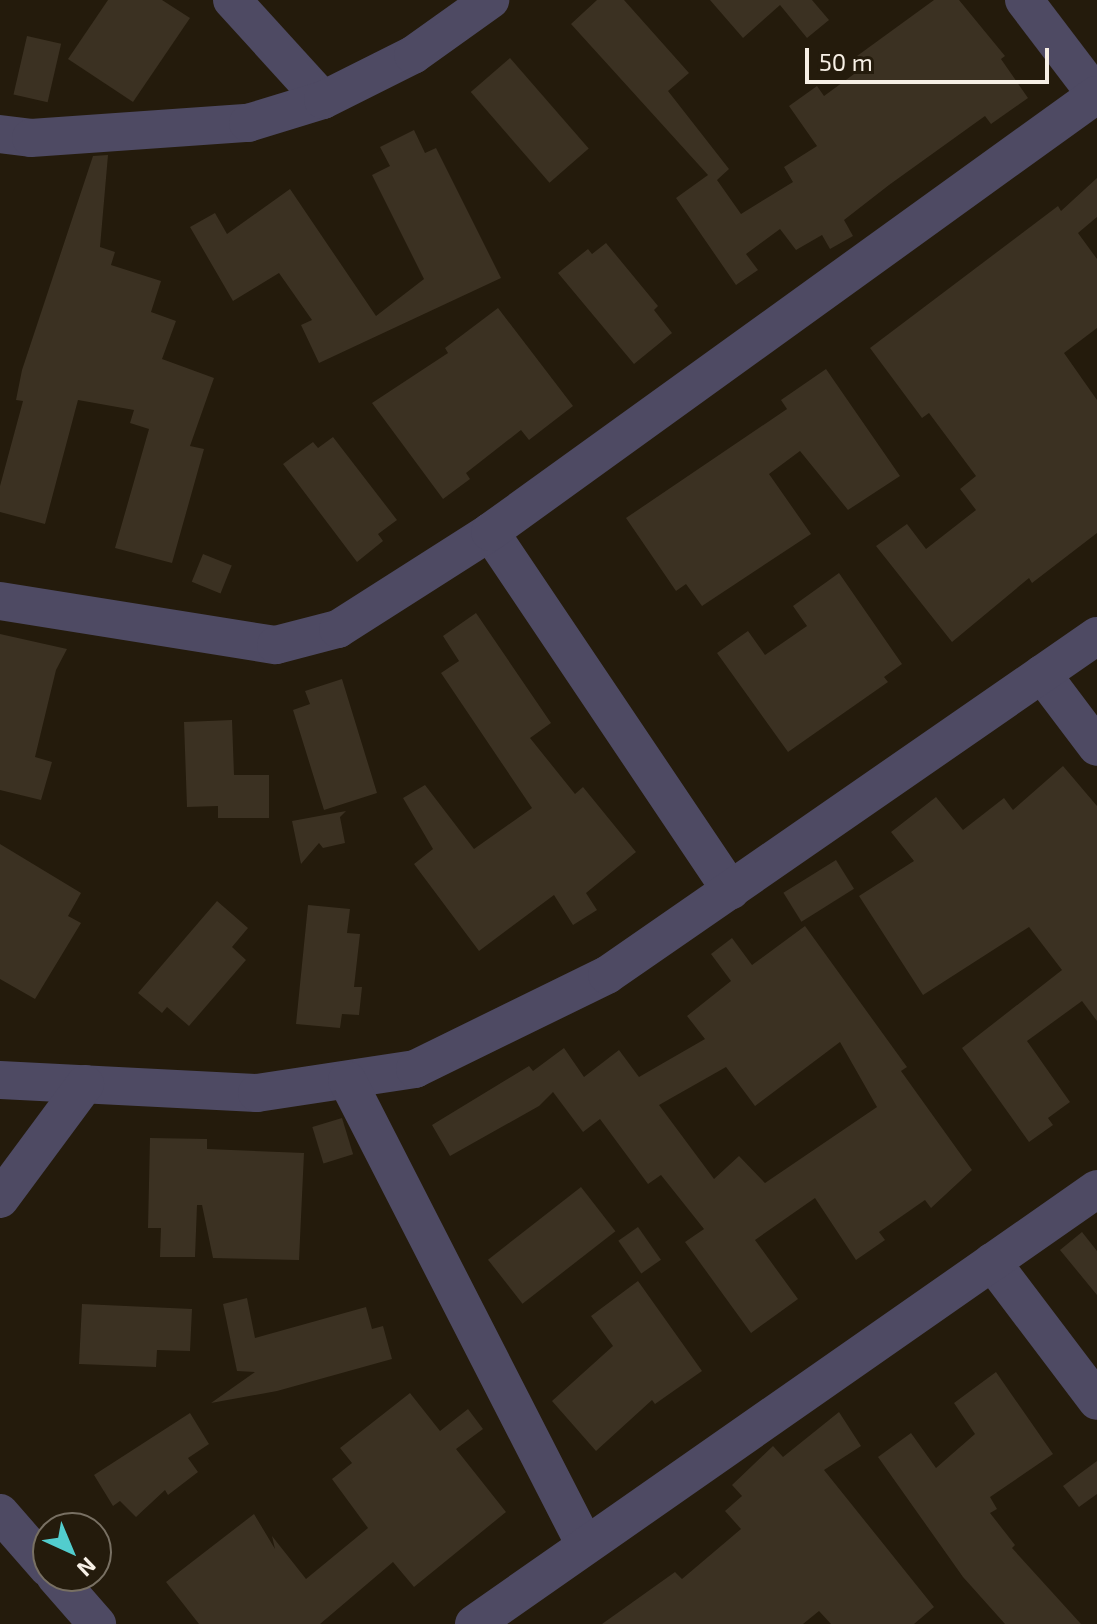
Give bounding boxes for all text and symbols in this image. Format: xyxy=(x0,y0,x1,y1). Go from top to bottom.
scale bar xyxy=(809,32,1053,82)
text: 50 m xyxy=(819,47,873,76)
north arrow xyxy=(32,1512,112,1592)
text: N xyxy=(73,1553,102,1583)

